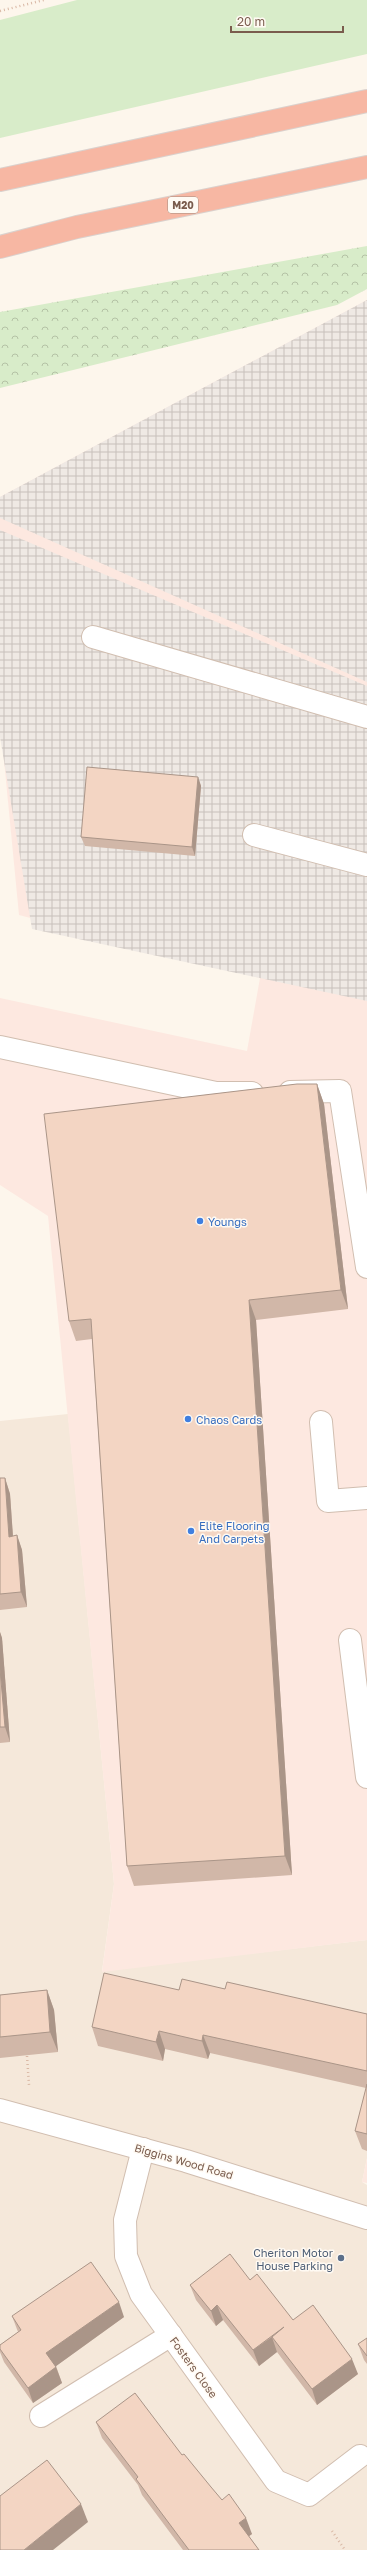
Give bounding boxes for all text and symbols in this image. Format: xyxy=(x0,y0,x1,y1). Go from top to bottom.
scale bar xyxy=(231,8,343,34)
text: 20 m xyxy=(237,14,265,29)
road number: M20 xyxy=(168,197,198,213)
place label: Youngs xyxy=(208,1215,247,1228)
marker: Youngs xyxy=(195,1216,205,1226)
place label: Chaos Cards xyxy=(196,1413,262,1426)
marker: Chaos Cards xyxy=(183,1414,193,1424)
place label: Elite Flooring And Carpets xyxy=(199,1519,270,1545)
marker: Elite Flooring And Carpets xyxy=(186,1526,196,1536)
street label: Biggins Wood Road xyxy=(133,2141,235,2181)
place label: Cheriton Motor House Parking xyxy=(253,2246,334,2272)
marker: Cheriton Motor House Parking xyxy=(336,2253,346,2263)
street label: Fosters Close xyxy=(168,2334,220,2400)

